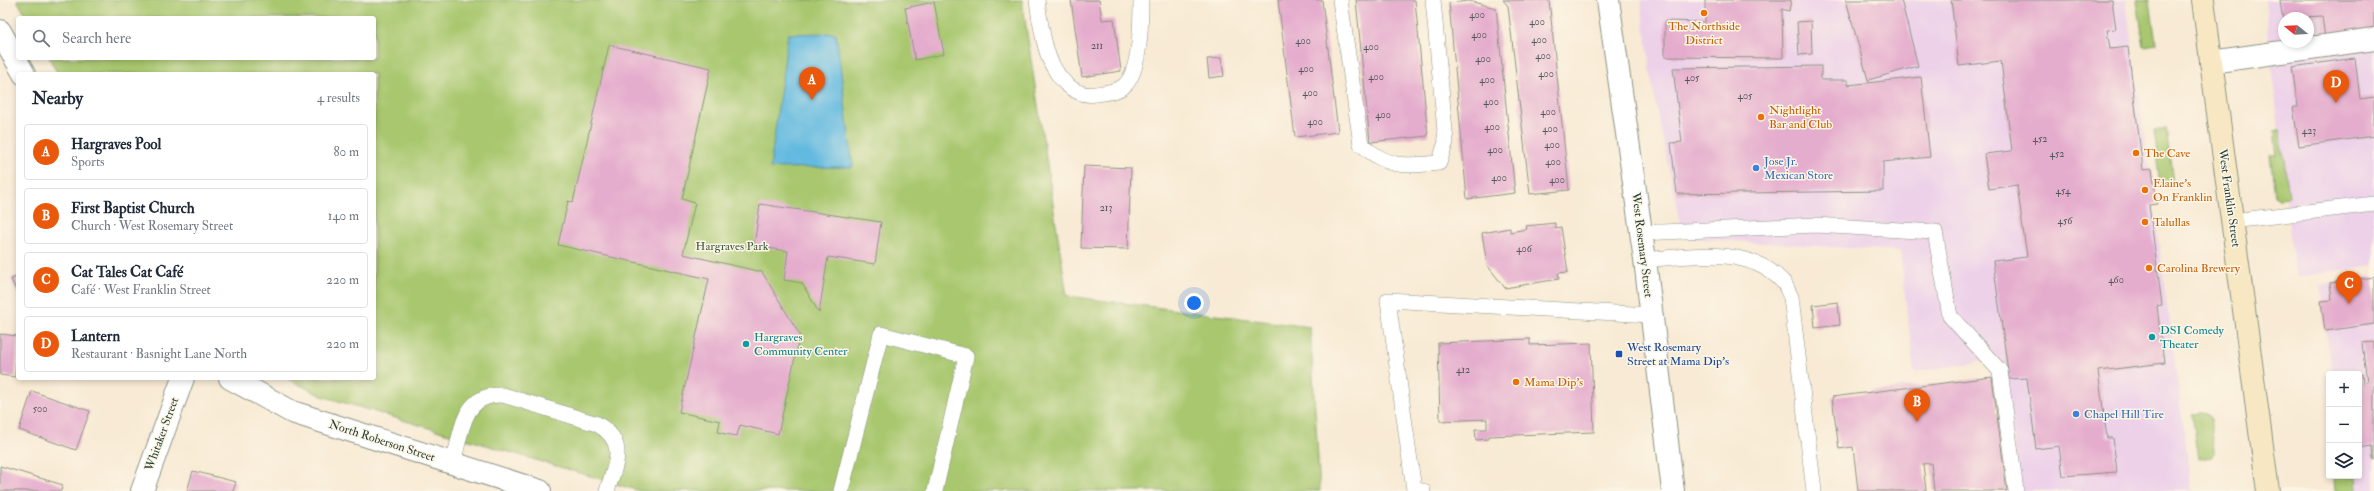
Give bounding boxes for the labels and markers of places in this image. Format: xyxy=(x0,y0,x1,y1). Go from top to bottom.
marker: The Northside District xyxy=(1699,8,1709,18)
place label: The Northside District xyxy=(1668,19,1740,48)
pin: A xyxy=(799,67,825,100)
pin: D xyxy=(2323,70,2349,103)
place label: Nightlight Bar and Club xyxy=(1769,103,1832,132)
marker: Nightlight Bar and Club xyxy=(1756,112,1766,122)
place label: The Cave xyxy=(2144,146,2190,161)
marker: The Cave xyxy=(2131,148,2141,158)
place label: Jose Jr. Mexican Store xyxy=(1763,154,1833,183)
marker: Jose Jr. Mexican Store xyxy=(1751,163,1761,173)
place label: Elaine's On Franklin xyxy=(2153,176,2213,205)
marker: Elaine's On Franklin xyxy=(2140,185,2150,195)
place label: Talullas xyxy=(2153,215,2190,230)
marker: Talullas xyxy=(2140,217,2150,227)
place label: Carolina Brewery xyxy=(2157,261,2241,276)
marker: Carolina Brewery xyxy=(2144,263,2154,273)
pin: C xyxy=(2336,271,2362,304)
place label: DSI Comedy Theater xyxy=(2160,323,2225,352)
place label: Hargraves Community Center xyxy=(754,330,848,359)
marker: DSI Comedy Theater xyxy=(2147,332,2157,342)
marker: Hargraves Community Center xyxy=(741,339,751,349)
place label: West Rosemary Street at Mama Dip's xyxy=(1626,340,1729,369)
marker: West Rosemary Street at Mama Dip's xyxy=(1614,349,1624,359)
place label: Mama Dip's xyxy=(1524,375,1583,390)
marker: Mama Dip's xyxy=(1511,377,1521,387)
pin: B xyxy=(1904,389,1930,422)
place label: Chapel Hill Tire xyxy=(2084,407,2164,422)
marker: Chapel Hill Tire xyxy=(2071,409,2081,419)

